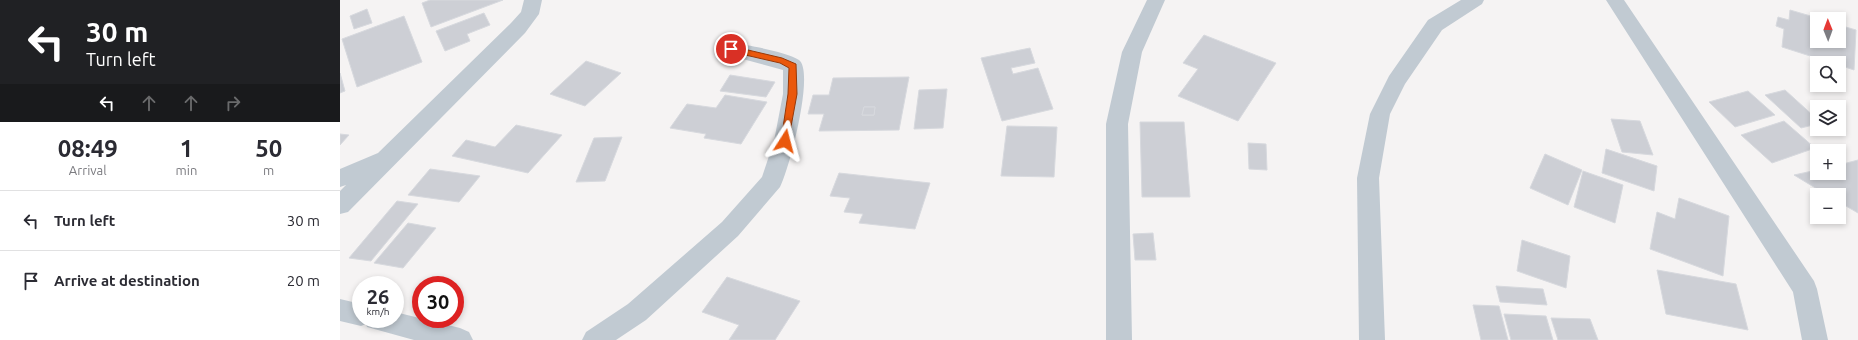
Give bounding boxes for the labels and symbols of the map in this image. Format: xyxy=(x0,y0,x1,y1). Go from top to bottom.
north arrow xyxy=(1810,12,1846,48)
pin xyxy=(714,32,748,66)
position arrow xyxy=(764,120,806,162)
speed limit sign: 30 xyxy=(412,276,464,328)

